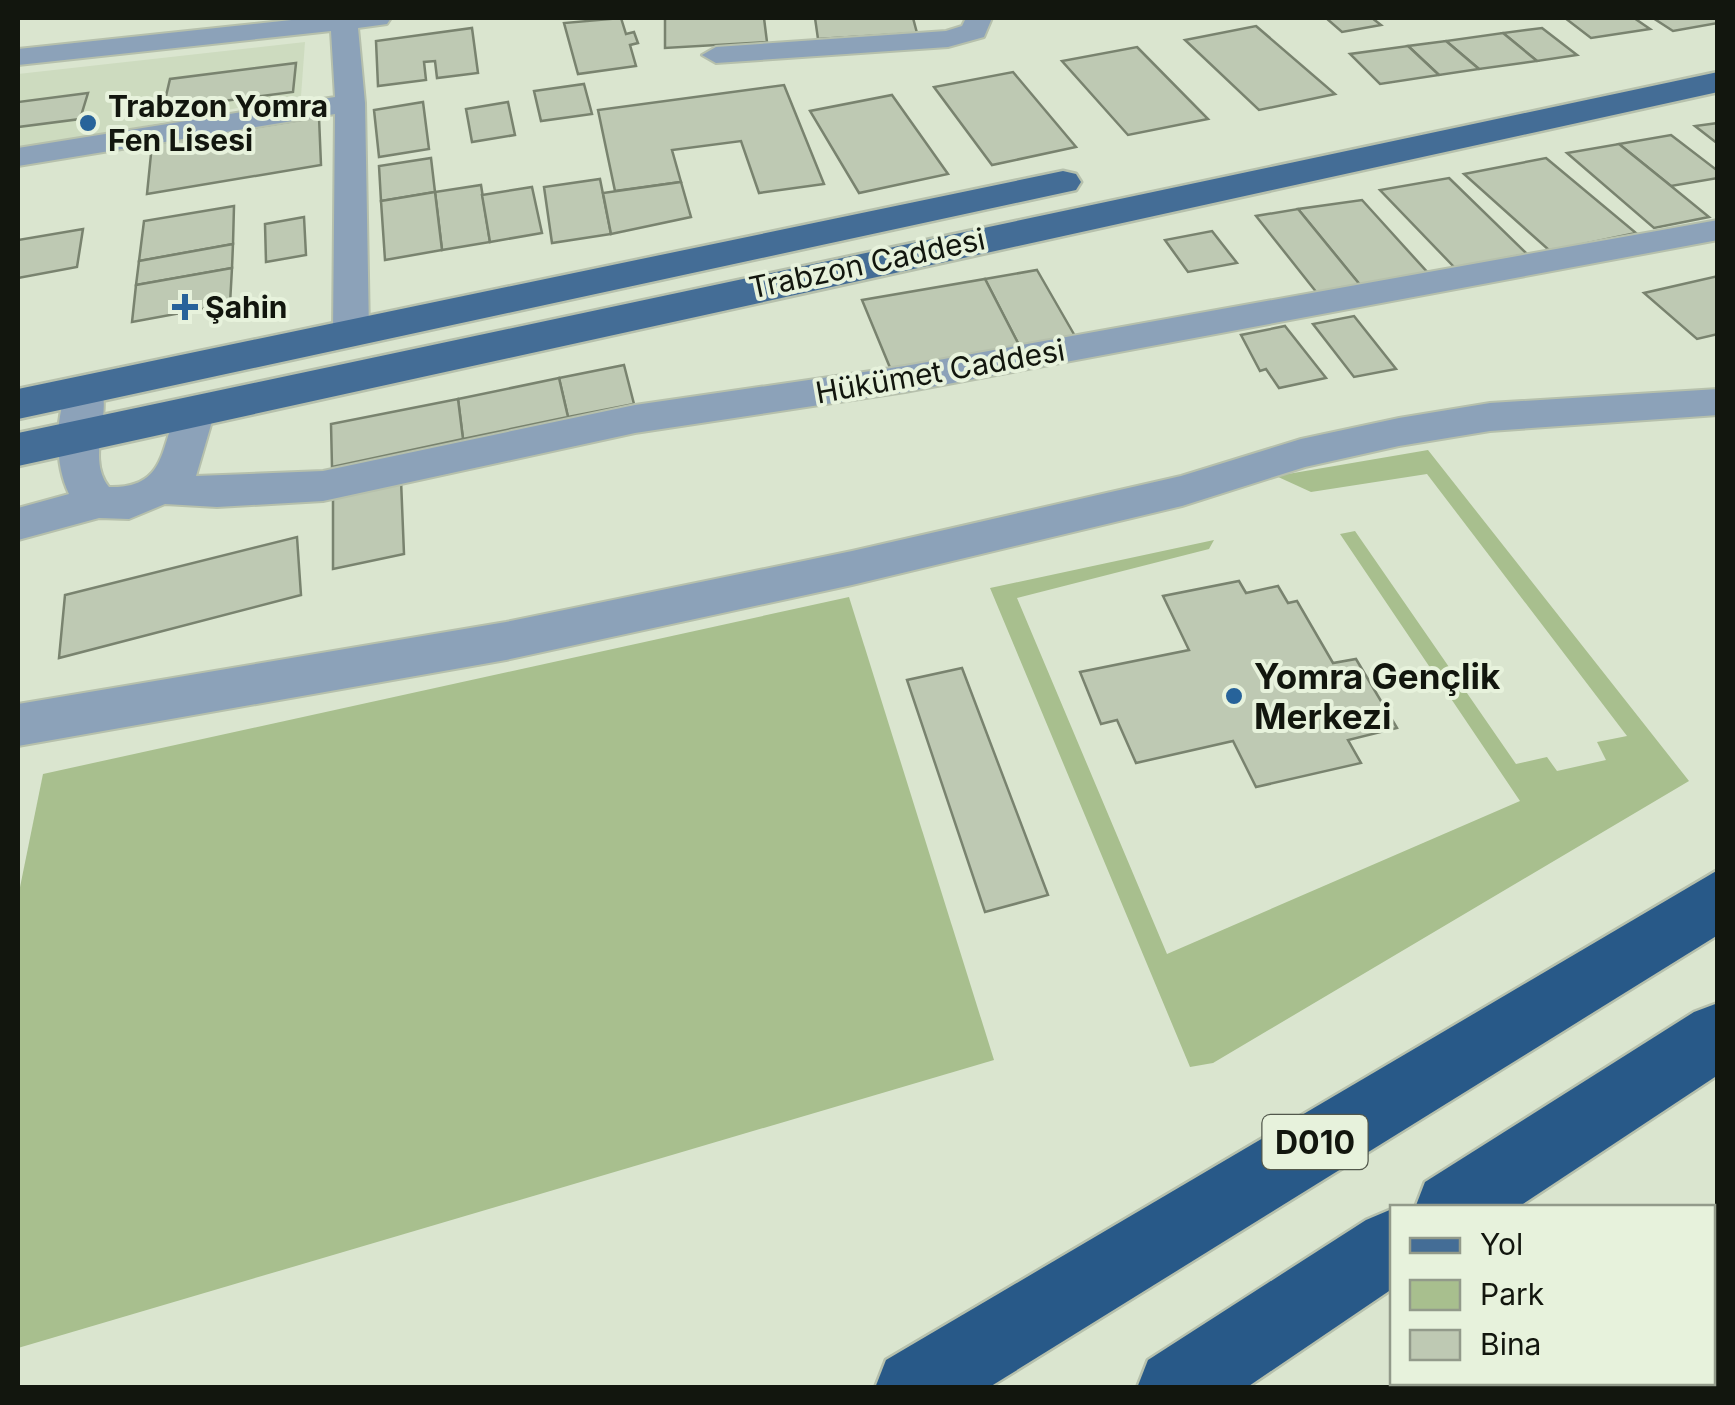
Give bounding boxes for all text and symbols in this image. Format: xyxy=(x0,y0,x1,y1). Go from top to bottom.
place label: Trabzon Yomra Fen Lisesi xyxy=(108,88,328,158)
marker: Trabzon Yomra Fen Lisesi xyxy=(77,112,99,134)
street label: Trabzon Caddesi xyxy=(746,220,988,306)
place label: Şahin xyxy=(205,289,288,325)
marker: Şahin xyxy=(174,296,196,318)
street label: Hükümet Caddesi xyxy=(813,331,1067,411)
place label: Yomra Gençlik Merkezi xyxy=(1254,655,1501,737)
marker: Yomra Gençlik Merkezi xyxy=(1223,685,1245,707)
road number: D010 xyxy=(1262,1115,1368,1169)
legend xyxy=(1390,1205,1715,1385)
text: Yol xyxy=(1480,1226,1523,1262)
text: Park xyxy=(1480,1276,1545,1312)
text: Bina xyxy=(1480,1326,1541,1362)

